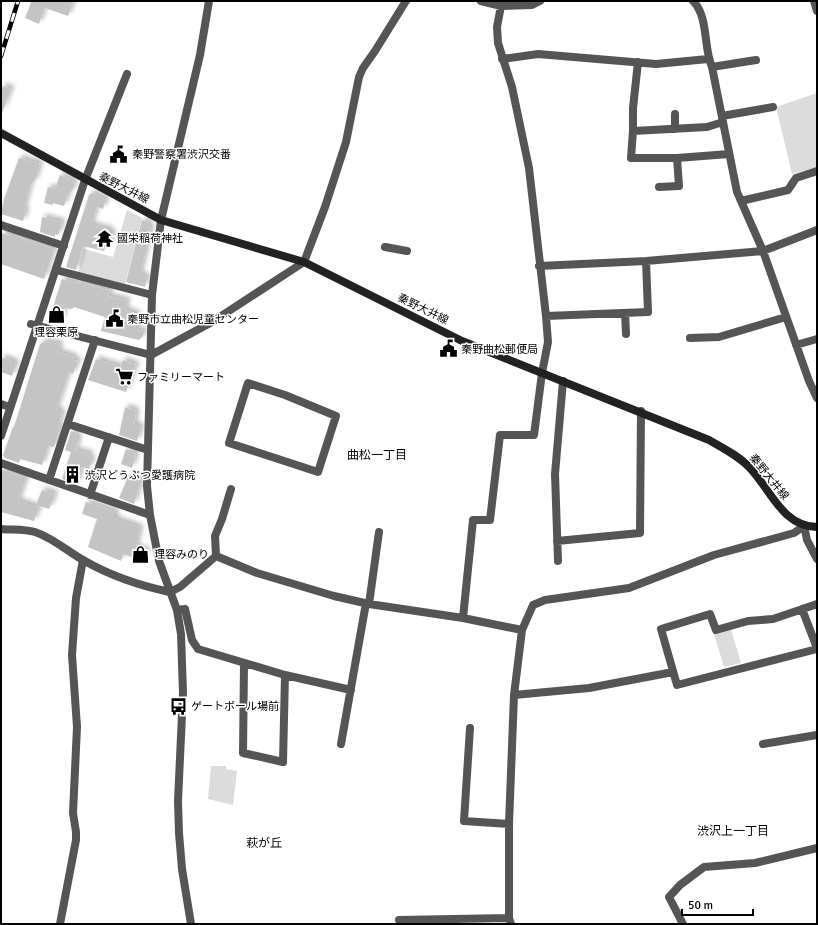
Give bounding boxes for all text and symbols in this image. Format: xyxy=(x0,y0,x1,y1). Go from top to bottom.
public building icon: 秦野警察署渋沢交番 xyxy=(109,144,129,164)
place label: 秦野警察署渋沢交番 xyxy=(132,148,231,161)
street label: 秦野大井線 xyxy=(97,170,151,206)
temple icon: 國栄稲荷神社 xyxy=(94,228,114,248)
place label: 國栄稲荷神社 xyxy=(117,232,183,245)
street label: 秦野大井線 xyxy=(395,291,451,327)
shop icon: 理容栗原 xyxy=(46,304,66,324)
public building icon: 秦野市立曲松児童センター xyxy=(104,309,124,329)
place label: 秦野市立曲松児童センター xyxy=(127,313,259,326)
place label: 理容栗原 xyxy=(34,326,78,339)
public building icon: 秦野曲松郵便局 xyxy=(438,339,458,359)
place label: 秦野曲松郵便局 xyxy=(461,343,538,356)
supermarket icon: ファミリーマート xyxy=(114,367,134,387)
place label: ファミリーマート xyxy=(137,371,225,384)
district label: 曲松一丁目 xyxy=(347,448,407,463)
street label: 秦野大井線 xyxy=(747,452,791,502)
building icon: 渋沢どうぶつ愛護病院 xyxy=(62,465,82,485)
place label: 渋沢どうぶつ愛護病院 xyxy=(85,469,195,482)
shop icon: 理容みのり xyxy=(131,544,151,564)
place label: 理容みのり xyxy=(154,548,209,561)
bus stop icon: ゲートボール場前 xyxy=(168,696,188,716)
place label: ゲートボール場前 xyxy=(191,700,279,713)
district label: 渋沢上一丁目 xyxy=(697,824,769,839)
district label: 萩が丘 xyxy=(246,836,282,851)
scale bar xyxy=(682,891,753,917)
text: 50 m xyxy=(688,898,713,913)

